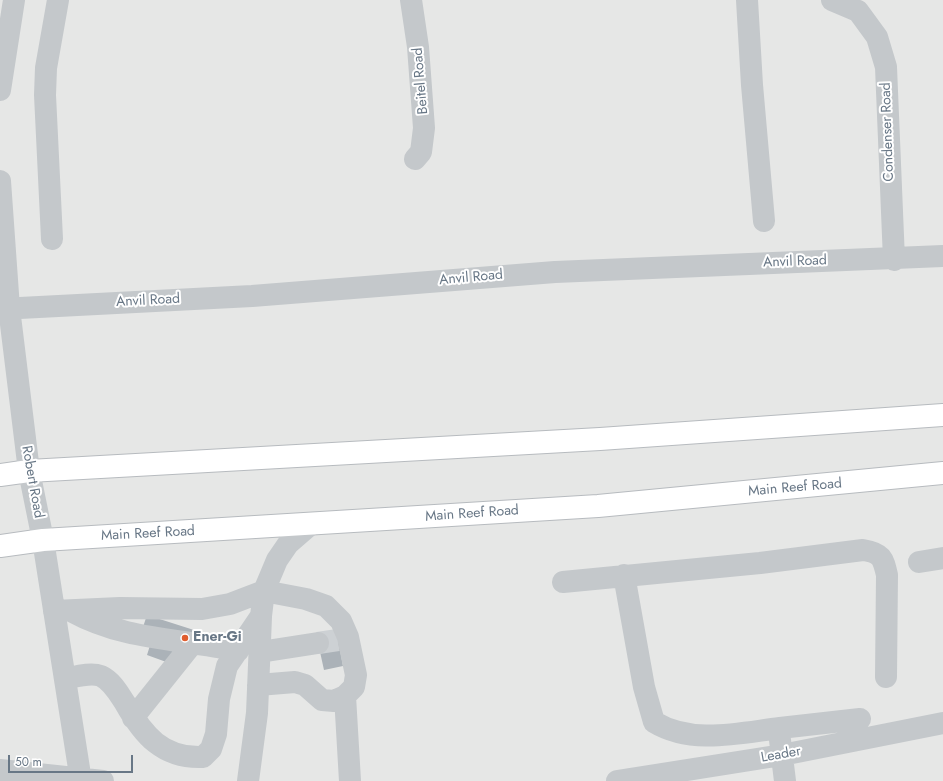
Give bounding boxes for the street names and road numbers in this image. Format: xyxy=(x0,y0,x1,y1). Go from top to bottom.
street label: Beitel Road xyxy=(410,47,432,115)
street label: Condenser Road xyxy=(878,82,898,182)
street label: Anvil Road xyxy=(763,252,827,272)
street label: Anvil Road xyxy=(438,267,504,289)
street label: Anvil Road xyxy=(116,291,180,311)
street label: Robert Road xyxy=(17,444,47,520)
street label: Main Reef Road xyxy=(747,476,843,500)
street label: Main Reef Road xyxy=(425,502,519,526)
street label: Main Reef Road xyxy=(101,523,195,545)
street label: Leader xyxy=(760,743,802,767)

